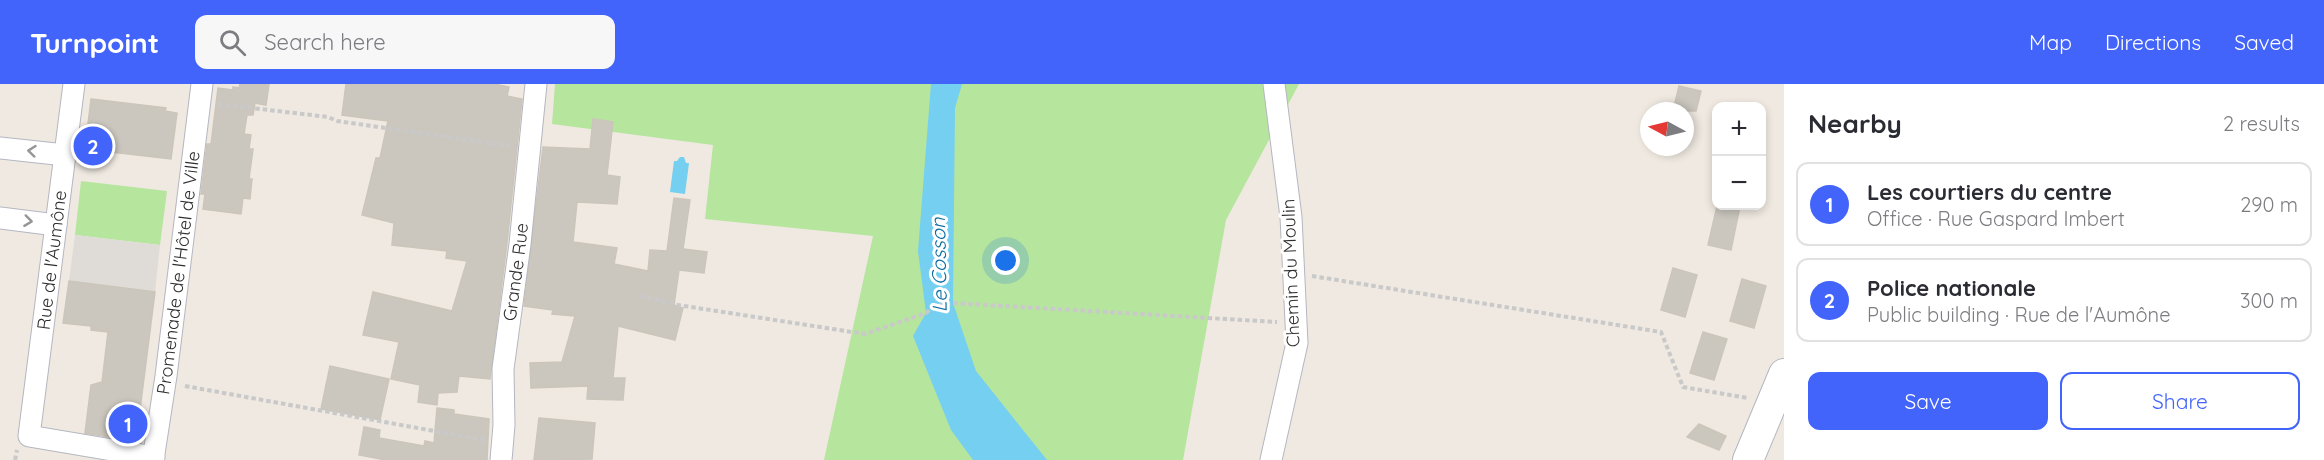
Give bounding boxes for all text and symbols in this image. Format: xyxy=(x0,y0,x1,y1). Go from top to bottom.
search box xyxy=(195,15,615,69)
text: Turnpoint xyxy=(30,25,159,60)
icon: search xyxy=(216,26,249,59)
text: Search here xyxy=(264,28,386,56)
text: Map xyxy=(2029,29,2072,55)
text: Directions xyxy=(2105,29,2201,55)
text: Saved xyxy=(2234,29,2294,55)
north arrow xyxy=(1640,102,1694,156)
map controls xyxy=(1712,102,1766,210)
button: + xyxy=(1712,102,1766,156)
text: Nearby xyxy=(1808,107,1902,140)
text: 2 results xyxy=(2223,111,2300,136)
pin: 2 xyxy=(74,124,112,168)
one-way arrow xyxy=(28,145,37,158)
street label: Promenade de l'Hôtel de Ville xyxy=(151,150,205,396)
button: − xyxy=(1712,156,1766,210)
text: Les courtiers du centre xyxy=(1867,178,2112,206)
street label: Rue de l'Aumône xyxy=(32,189,71,331)
text: 1 xyxy=(1826,192,1833,217)
text: 290 m xyxy=(2240,192,2298,217)
street label: Chemin du Moulin xyxy=(1276,198,1305,348)
text: Office · Rue Gaspard Imbert xyxy=(1867,206,2125,231)
one-way arrow xyxy=(23,214,33,227)
water label: Le Cosson xyxy=(925,217,952,313)
street label: Grande Rue xyxy=(498,222,533,323)
your location xyxy=(991,246,1020,275)
text: Police nationale xyxy=(1867,274,2036,302)
text: 2 xyxy=(1824,288,1835,313)
text: 300 m xyxy=(2240,288,2298,313)
text: Public building · Rue de l'Aumône xyxy=(1867,302,2170,327)
button: Save xyxy=(1808,372,2048,430)
button: Share xyxy=(2060,372,2300,430)
pin: 1 xyxy=(108,402,148,446)

